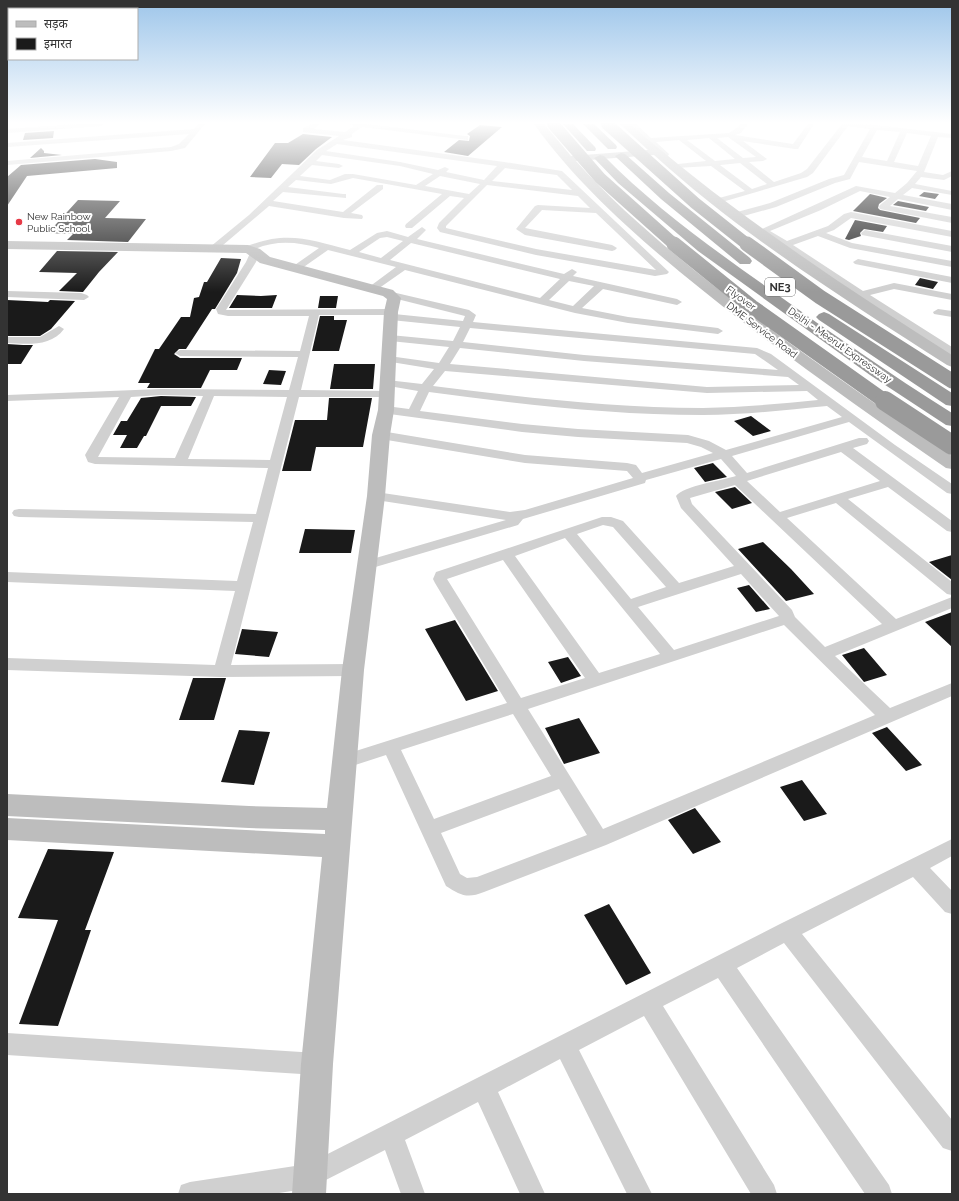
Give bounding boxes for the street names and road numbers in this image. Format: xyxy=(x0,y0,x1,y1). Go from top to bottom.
road number: NE3 xyxy=(765,278,795,296)
street label: Flyover xyxy=(724,284,758,313)
street label: DME Service Road xyxy=(725,300,799,360)
street label: Delhi - Meerut Expressway xyxy=(786,305,894,385)

